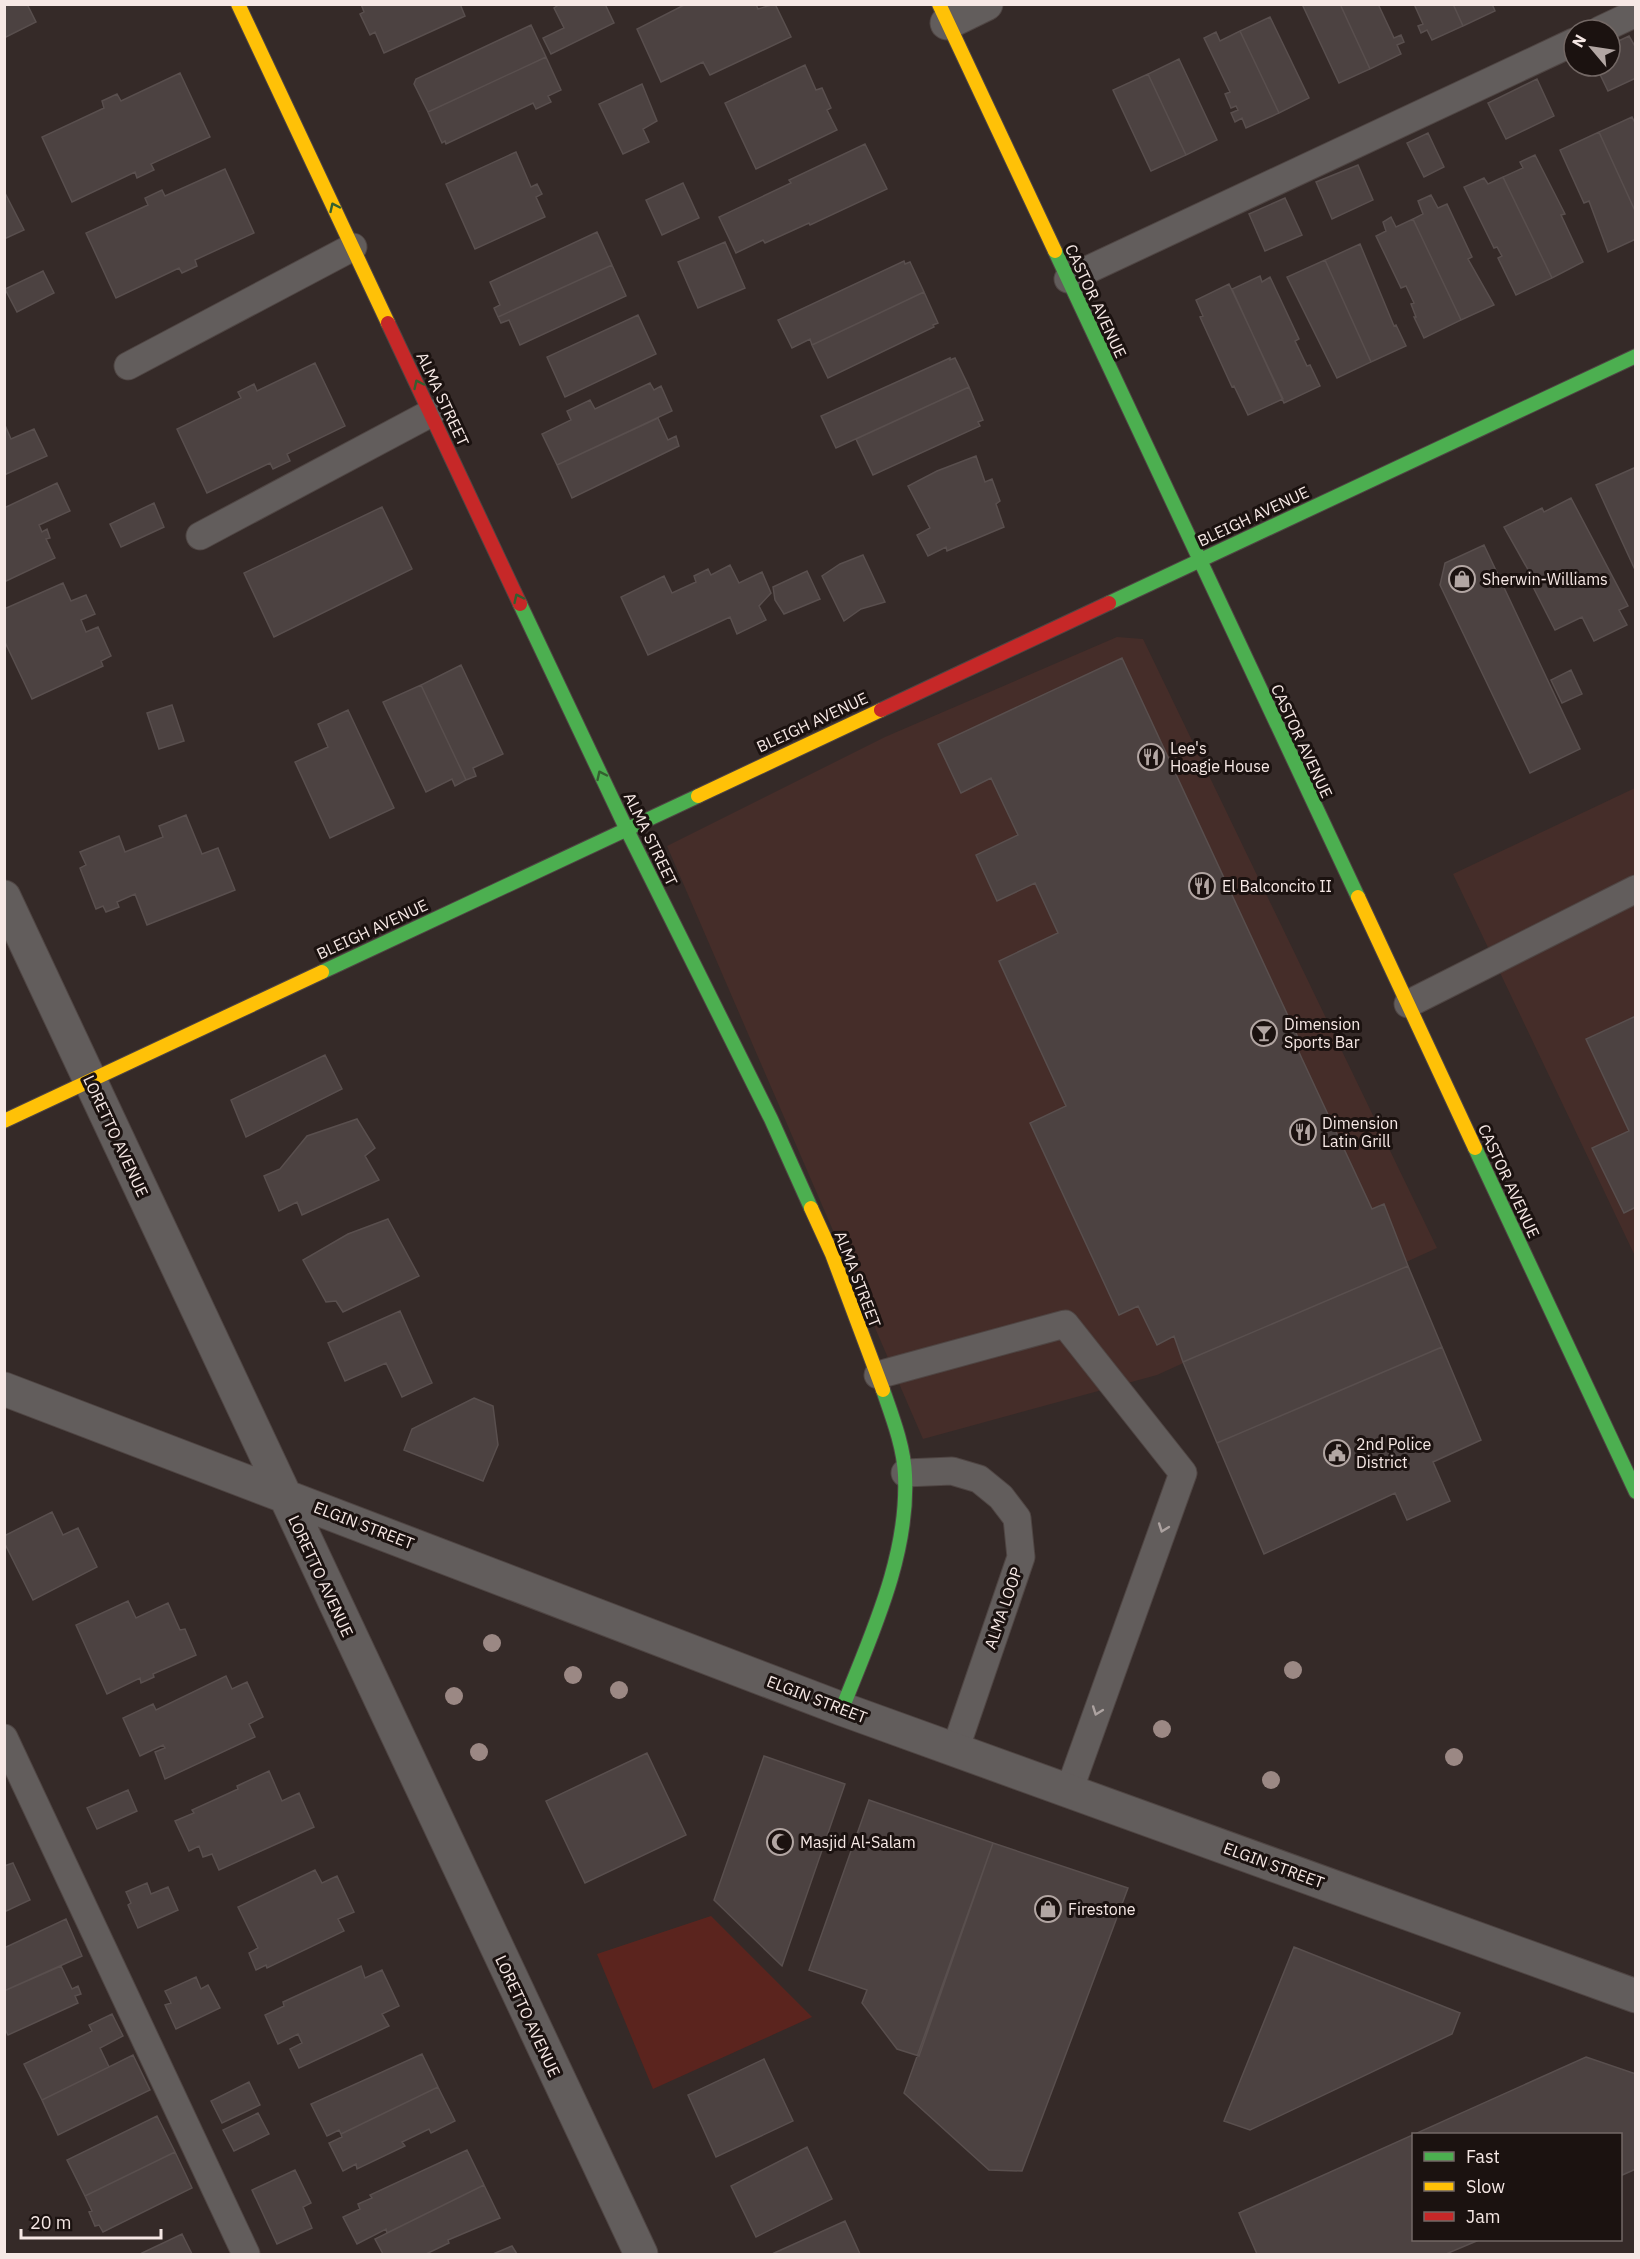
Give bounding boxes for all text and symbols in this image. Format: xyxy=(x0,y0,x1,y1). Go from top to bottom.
north arrow xyxy=(1562,18,1622,78)
text: N xyxy=(1567,31,1590,51)
one-way arrow xyxy=(330,203,342,214)
street label: CASTOR AVENUE xyxy=(1061,241,1131,361)
street label: ALMA STREET xyxy=(412,349,474,449)
one-way arrow xyxy=(413,379,425,390)
street label: BLEIGH AVENUE xyxy=(1194,481,1312,551)
shop icon: Sherwin-Williams xyxy=(1447,564,1477,594)
place label: Sherwin-Williams xyxy=(1482,569,1608,589)
one-way arrow xyxy=(514,594,526,605)
street label: CASTOR AVENUE xyxy=(1267,681,1337,801)
street label: BLEIGH AVENUE xyxy=(753,687,871,757)
place label: Lee's Hoagie House xyxy=(1170,738,1270,776)
restaurant icon: Lee's Hoagie House xyxy=(1136,742,1166,772)
one-way arrow xyxy=(597,770,609,781)
street label: ALMA STREET xyxy=(620,789,682,889)
restaurant icon: El Balconcito II xyxy=(1187,871,1217,901)
place label: El Balconcito II xyxy=(1222,876,1332,896)
street label: BLEIGH AVENUE xyxy=(313,894,431,964)
place label: Dimension Sports Bar xyxy=(1284,1014,1360,1052)
bar icon: Dimension Sports Bar xyxy=(1249,1018,1279,1048)
street label: LORETTO AVENUE xyxy=(79,1072,153,1200)
place label: Dimension Latin Grill xyxy=(1322,1113,1398,1151)
restaurant icon: Dimension Latin Grill xyxy=(1288,1117,1318,1147)
street label: CASTOR AVENUE xyxy=(1474,1121,1544,1241)
street label: ALMA STREET xyxy=(830,1228,886,1330)
place label: 2nd Police District xyxy=(1356,1434,1431,1472)
public building icon: 2nd Police District xyxy=(1322,1438,1352,1468)
street label: ELGIN STREET xyxy=(311,1497,417,1553)
street label: LORETTO AVENUE xyxy=(284,1512,358,1640)
one-way arrow xyxy=(1157,1522,1170,1533)
street label: ALMA LOOP xyxy=(980,1564,1026,1652)
street label: ELGIN STREET xyxy=(764,1671,870,1727)
one-way arrow xyxy=(1092,1706,1105,1716)
mosque icon: Masjid Al-Salam xyxy=(765,1827,795,1857)
place label: Masjid Al-Salam xyxy=(800,1832,916,1852)
street label: ELGIN STREET xyxy=(1221,1838,1327,1892)
shop icon: Firestone xyxy=(1033,1894,1063,1924)
place label: Firestone xyxy=(1068,1899,1136,1919)
street label: LORETTO AVENUE xyxy=(491,1952,565,2080)
legend xyxy=(1412,2133,1622,2241)
text: Fast xyxy=(1466,2145,1500,2168)
text: Slow xyxy=(1466,2175,1505,2198)
scale bar xyxy=(21,2202,160,2240)
text: Jam xyxy=(1466,2205,1501,2228)
text: 20 m xyxy=(30,2211,72,2234)

